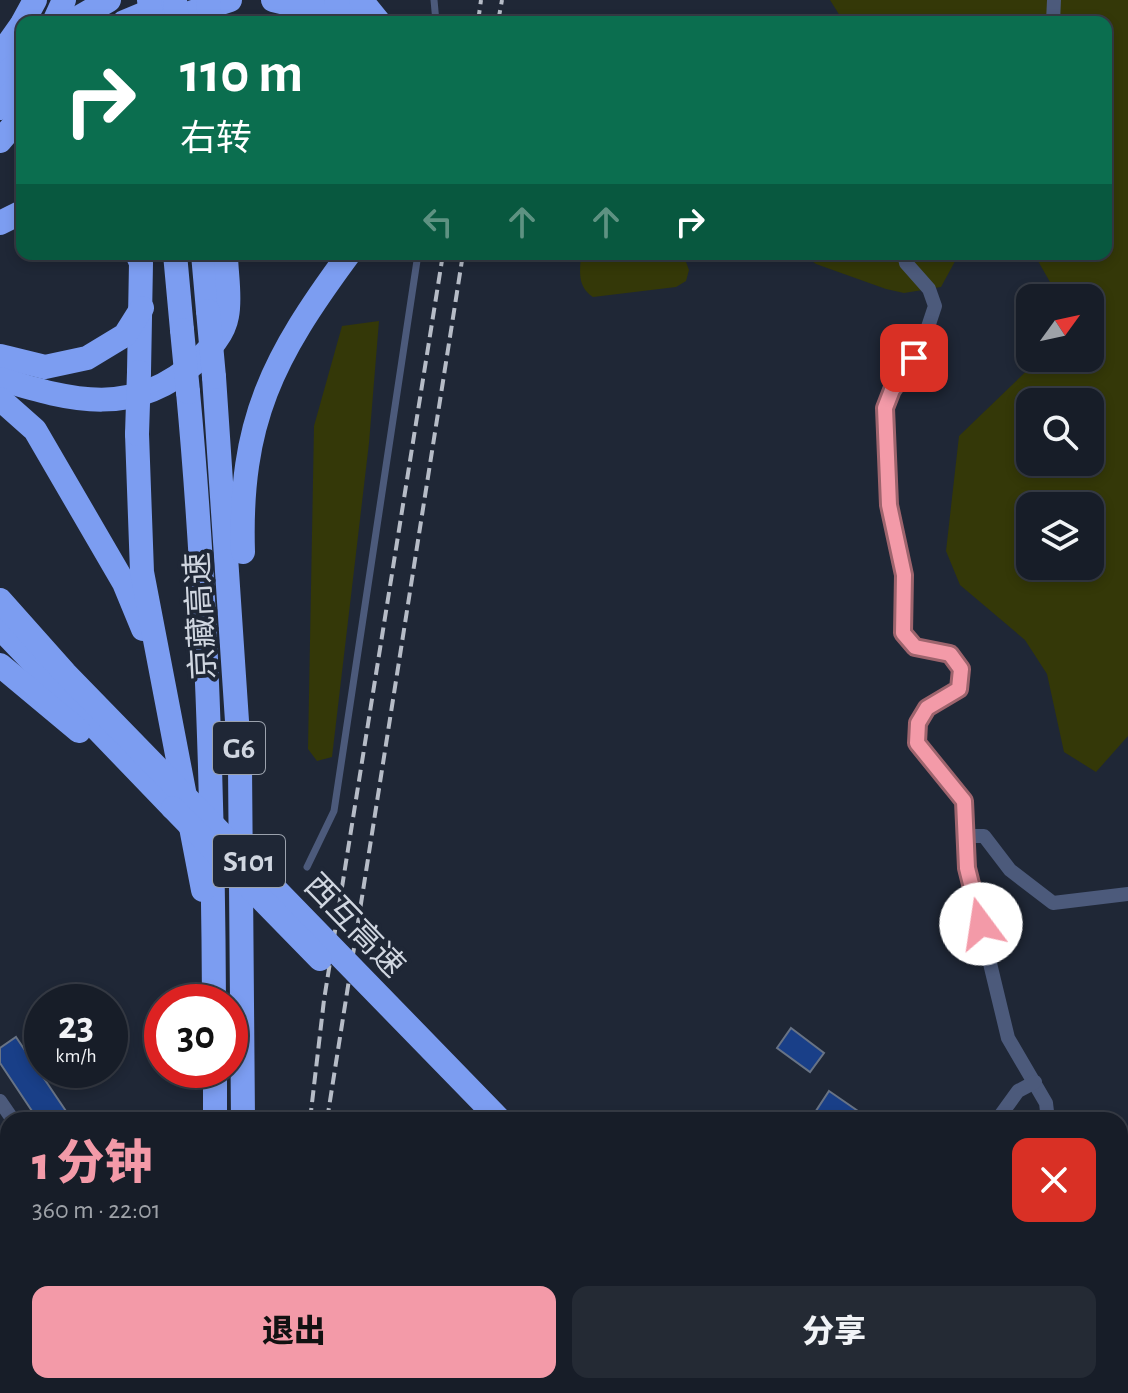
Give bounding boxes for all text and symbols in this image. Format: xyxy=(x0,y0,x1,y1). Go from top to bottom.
text: 110 m xyxy=(180,46,303,102)
icon: right xyxy=(48,48,152,152)
text: 右转 xyxy=(180,121,252,157)
icon: left xyxy=(416,200,460,244)
icon: ahead xyxy=(500,200,544,244)
icon: ahead xyxy=(584,200,628,244)
icon: right xyxy=(668,200,712,244)
north arrow xyxy=(1016,284,1104,372)
map controls xyxy=(1016,284,1104,580)
pin xyxy=(880,324,948,392)
icon: arrive xyxy=(892,336,936,380)
button: search xyxy=(1016,388,1104,476)
button: layers xyxy=(1016,492,1104,580)
street label: 京藏高速 xyxy=(180,551,220,681)
road number: G6 xyxy=(213,722,265,774)
road number: S101 xyxy=(213,835,285,887)
street label: 西互高速 xyxy=(298,867,412,983)
position arrow xyxy=(939,882,1023,966)
speed limit sign: 30 xyxy=(144,984,248,1088)
text: 23 xyxy=(58,1006,94,1046)
text: km/h xyxy=(55,1046,97,1066)
button: close xyxy=(1012,1138,1096,1222)
text: 1 分钟 xyxy=(32,1141,153,1189)
text: 360 m · 22:01 xyxy=(32,1197,161,1223)
button: 退出 xyxy=(32,1286,556,1378)
button: 分享 xyxy=(572,1286,1096,1378)

